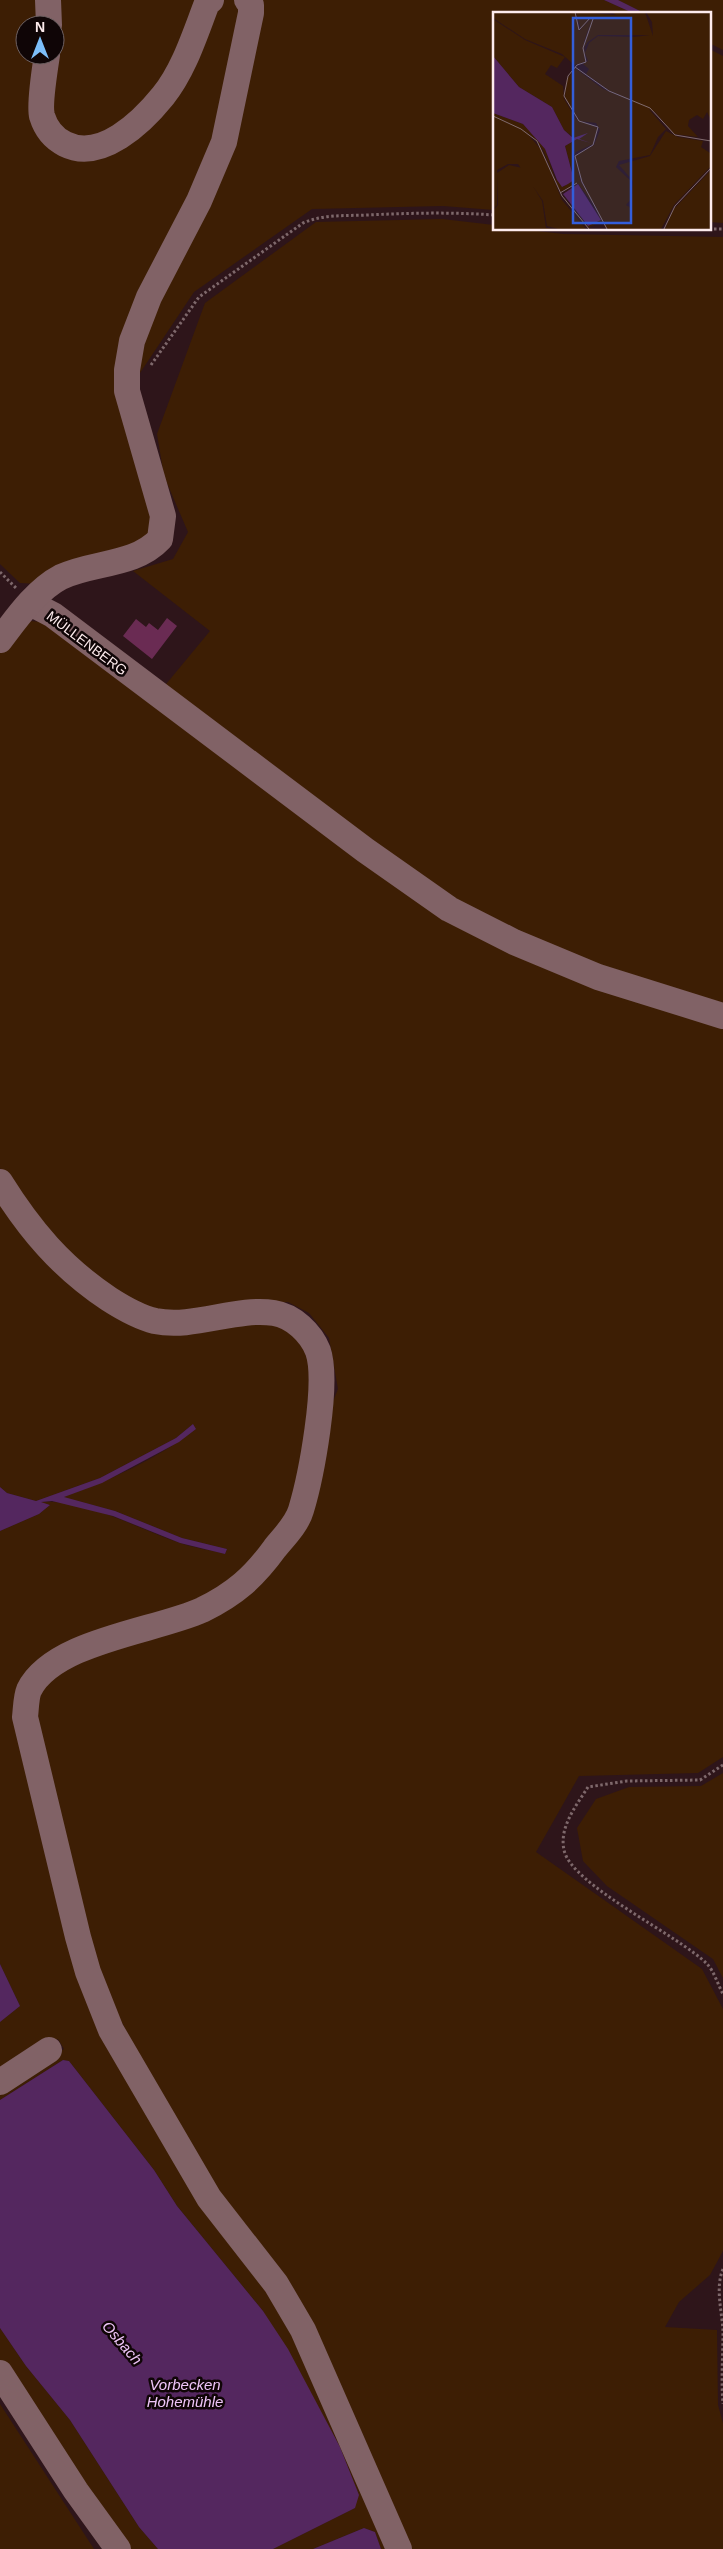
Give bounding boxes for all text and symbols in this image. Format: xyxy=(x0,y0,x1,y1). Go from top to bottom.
inset map xyxy=(493,12,710,230)
north arrow xyxy=(15,15,65,65)
text: N xyxy=(35,19,45,35)
street label: MÜLLENBERG xyxy=(44,607,131,678)
water label: Osbach xyxy=(99,2318,146,2368)
water label: Vorbecken Hohemühle xyxy=(147,2376,223,2410)

